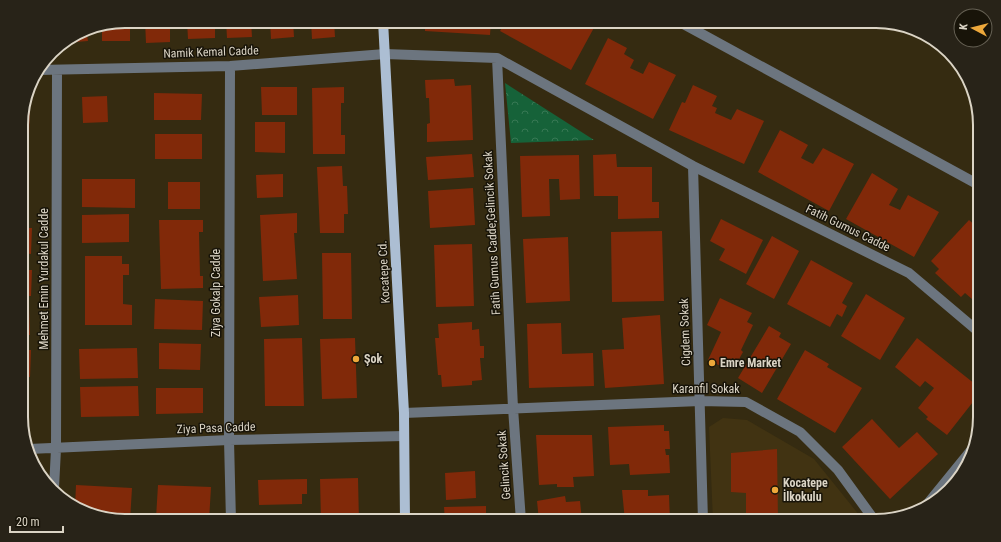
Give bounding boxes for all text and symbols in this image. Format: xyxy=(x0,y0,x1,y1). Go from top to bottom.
north arrow xyxy=(953,8,993,48)
text: K xyxy=(957,22,971,31)
street label: Namik Kemal Cadde xyxy=(163,43,259,61)
street label: Fatih Gumus Cadde;Gelincik Sokak xyxy=(481,150,503,315)
street label: Fatih Gumus Cadde xyxy=(803,201,893,255)
street label: Mehmet Emin Yurdakul Cadde xyxy=(37,208,51,350)
street label: Kocatepe Cd. xyxy=(375,240,393,304)
street label: Ziya Gokalp Cadde xyxy=(209,249,223,337)
street label: Cigdem Sokak xyxy=(677,297,693,366)
place label: Şok xyxy=(364,352,382,366)
marker: Şok xyxy=(351,354,361,364)
place label: Emre Market xyxy=(720,356,781,370)
marker: Emre Market xyxy=(707,358,717,368)
street label: Karanfil Sokak xyxy=(672,382,740,396)
street label: Ziya Pasa Cadde xyxy=(176,420,256,436)
street label: Gelincik Sokak xyxy=(495,429,513,500)
place label: Kocatepe İlkokulu xyxy=(783,476,828,504)
marker: Kocatepe İlkokulu xyxy=(770,485,780,495)
scale bar xyxy=(10,508,63,534)
text: 20 m xyxy=(16,515,40,529)

